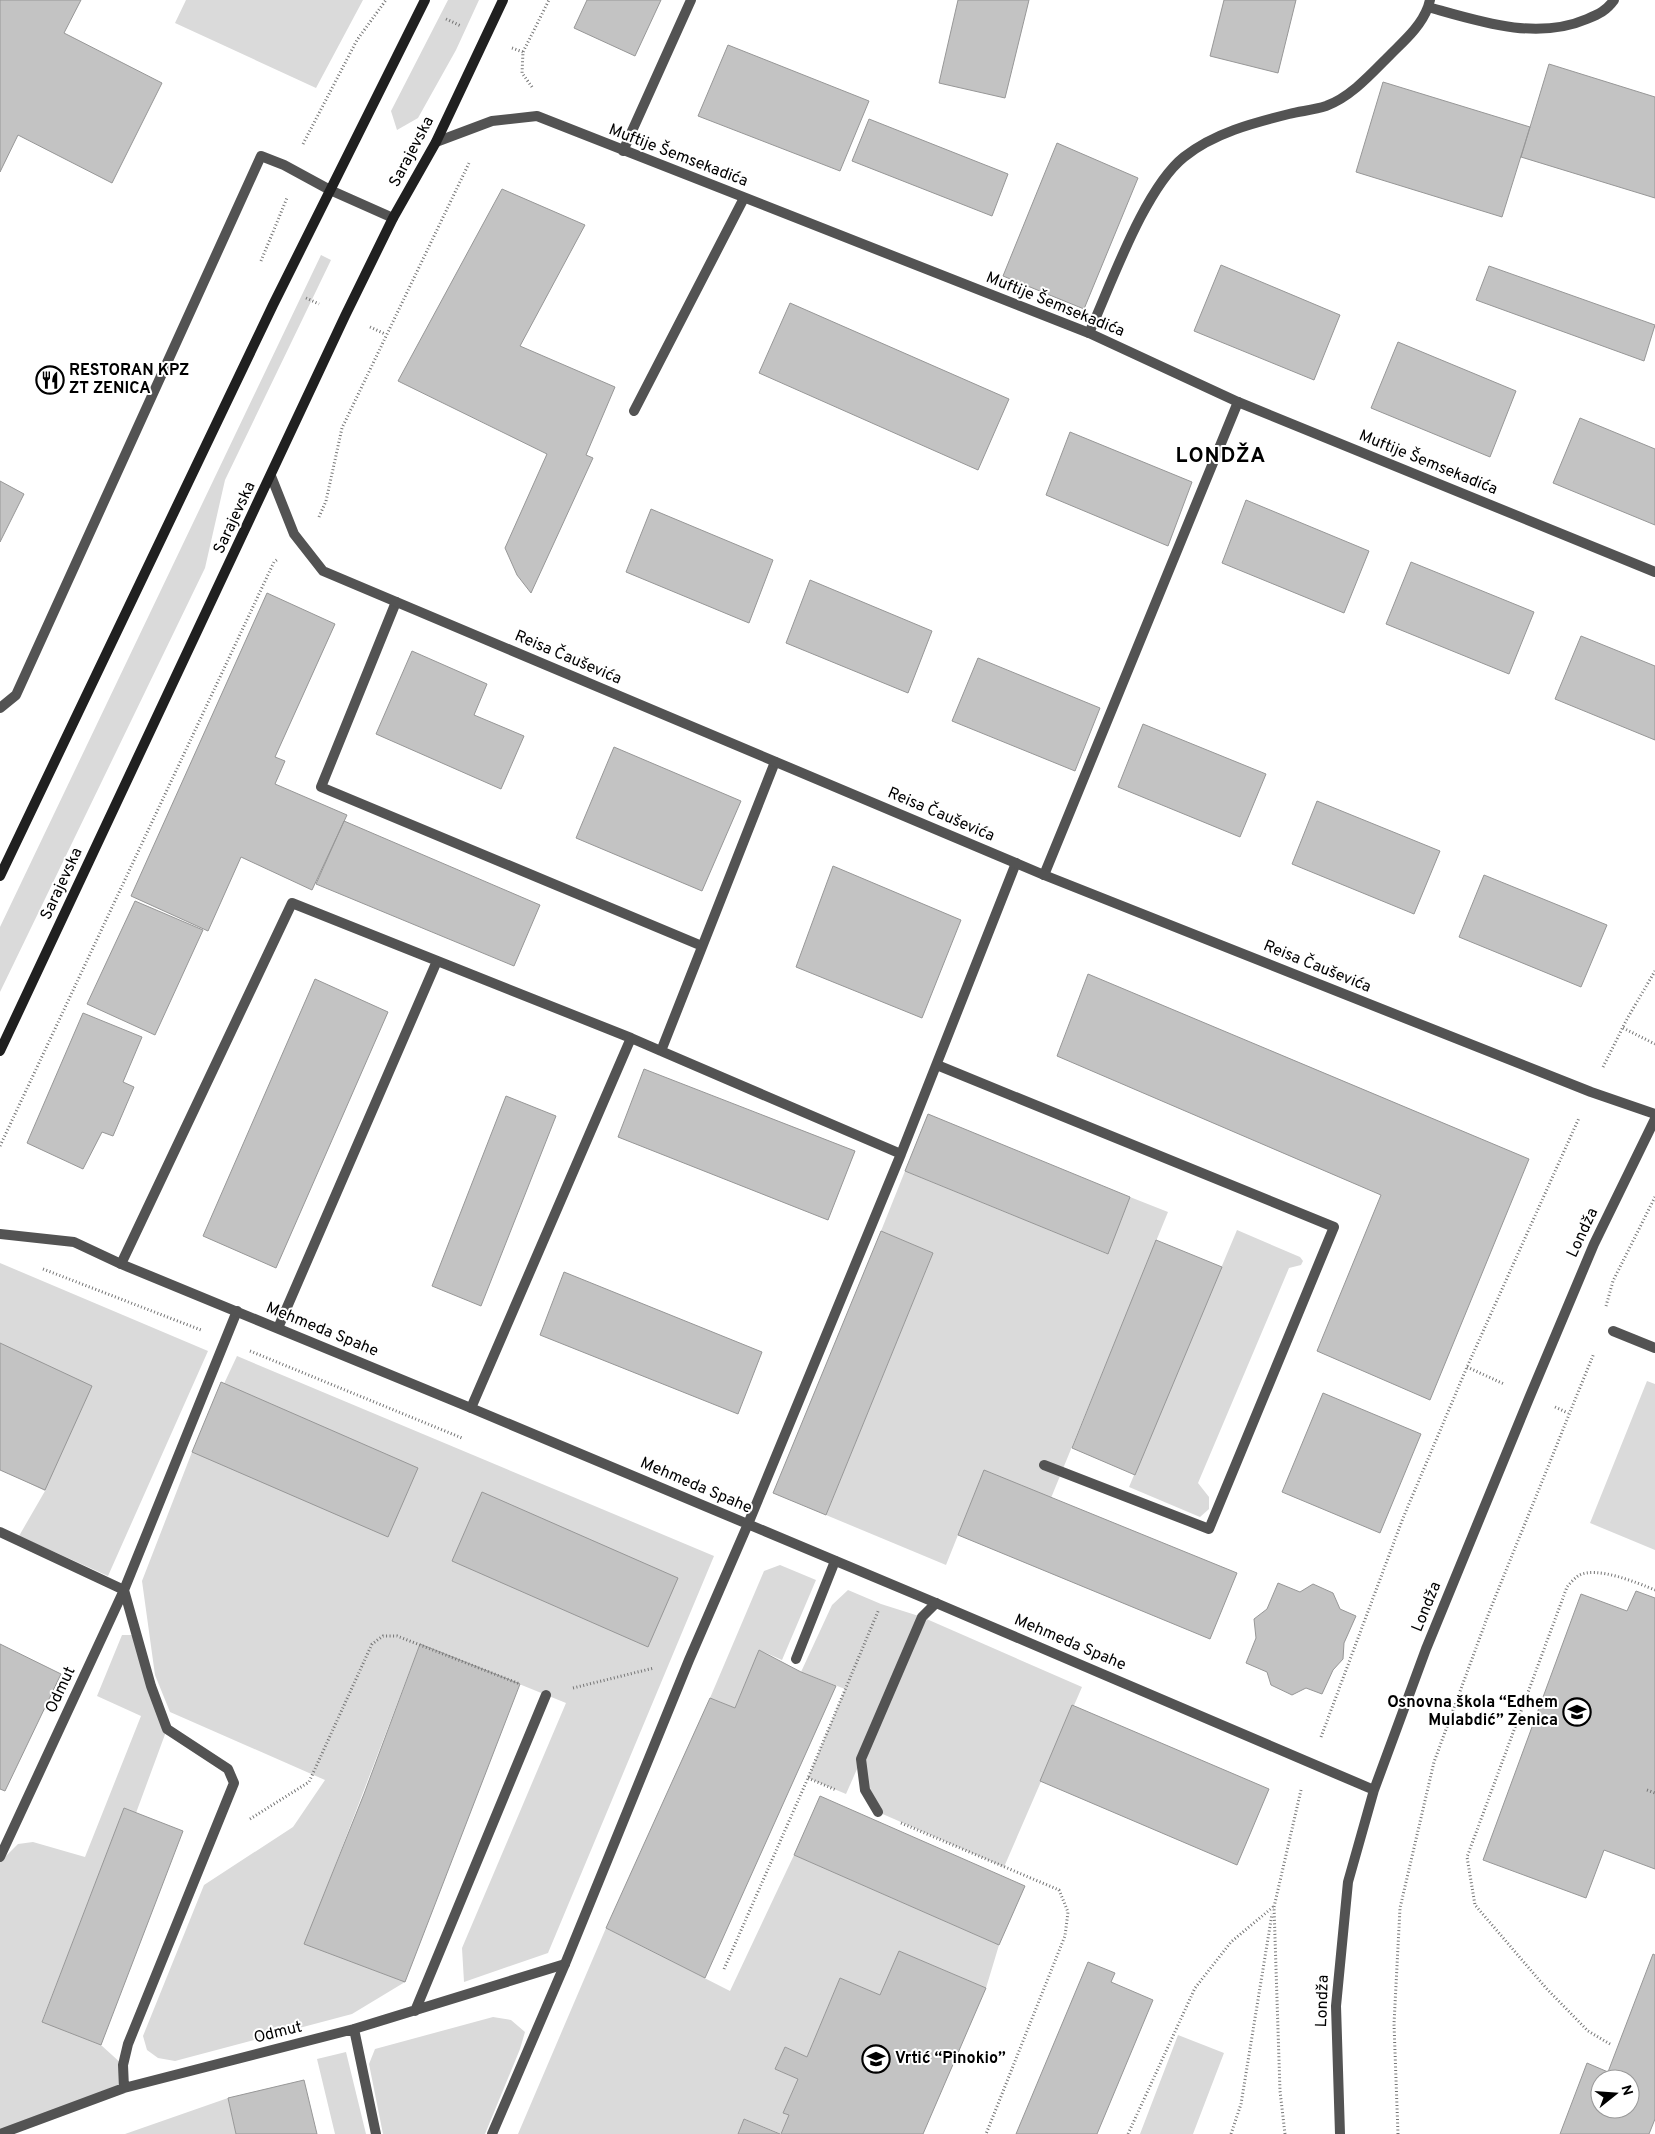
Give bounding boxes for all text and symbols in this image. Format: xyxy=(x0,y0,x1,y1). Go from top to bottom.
street label: Sarajevska xyxy=(385,113,439,191)
street label: Muftije Šemsekadića xyxy=(605,118,751,192)
street label: Muftije Šemsekadića xyxy=(983,266,1128,342)
place label: RESTORAN KPZ ZT ZENICA xyxy=(69,361,189,399)
restaurant icon: RESTORAN KPZ ZT ZENICA xyxy=(35,365,65,395)
street label: Muftije Šemsekadića xyxy=(1356,424,1501,500)
district label: LONDŽA xyxy=(1176,442,1266,470)
street label: Sarajevska xyxy=(210,479,260,557)
street label: Reisa Čauševića xyxy=(511,625,625,690)
street label: Reisa Čauševića xyxy=(884,782,998,847)
street label: Sarajevska xyxy=(37,845,87,923)
street label: Reisa Čauševića xyxy=(1260,934,1375,998)
street label: Londža xyxy=(1563,1205,1603,1261)
street label: Mehmeda Spahe xyxy=(263,1298,381,1362)
street label: Mehmeda Spahe xyxy=(637,1453,755,1519)
street label: Londža xyxy=(1408,1579,1446,1635)
street label: Mehmeda Spahe xyxy=(1011,1610,1129,1676)
street label: Odmut xyxy=(42,1664,80,1716)
place label: Osnovna škola “Edhem Mulabdić” Zenica xyxy=(1387,1693,1558,1731)
school or university icon: Osnovna škola “Edhem Mulabdić” Zenica xyxy=(1562,1697,1592,1727)
street label: Londža xyxy=(1312,1974,1334,2028)
street label: Odmut xyxy=(252,2017,304,2049)
school or university icon: Vrtić “Pinokio” xyxy=(861,2044,891,2074)
place label: Vrtić “Pinokio” xyxy=(895,2049,1006,2069)
north arrow xyxy=(1590,2069,1640,2119)
text: N xyxy=(1616,2083,1636,2098)

